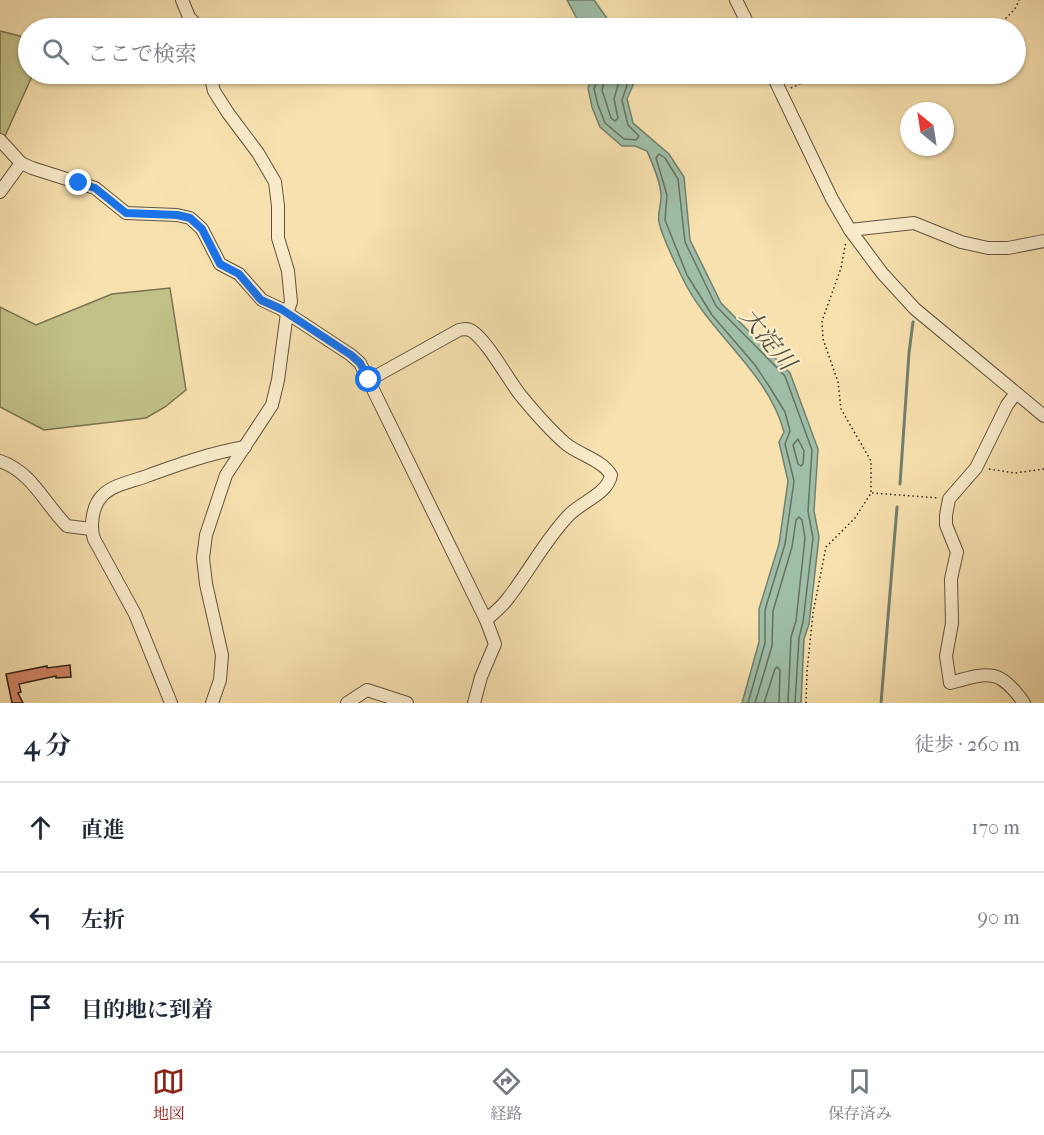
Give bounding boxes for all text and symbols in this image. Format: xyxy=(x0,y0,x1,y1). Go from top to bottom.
search box xyxy=(18,18,1026,84)
icon: search xyxy=(39,35,72,68)
text: ここで検索 xyxy=(87,41,197,67)
north arrow xyxy=(900,102,954,156)
route end xyxy=(65,169,91,195)
water label: 大淀川 xyxy=(734,302,803,378)
route start xyxy=(355,366,381,392)
text: 4 分 xyxy=(24,730,71,761)
text: 徒歩 · 260 m xyxy=(914,733,1020,756)
icon: ahead xyxy=(24,811,57,844)
text: 170 m xyxy=(971,816,1020,839)
text: 直進 xyxy=(81,817,125,843)
icon: left xyxy=(24,901,57,934)
text: 90 m xyxy=(978,906,1020,929)
text: 左折 xyxy=(81,907,125,933)
icon: arrive xyxy=(24,991,57,1024)
text: 目的地に到着 xyxy=(81,997,213,1023)
tab: 地図 xyxy=(152,1065,185,1124)
tab: 経路 xyxy=(490,1065,523,1124)
tab: 保存済み xyxy=(828,1065,892,1124)

